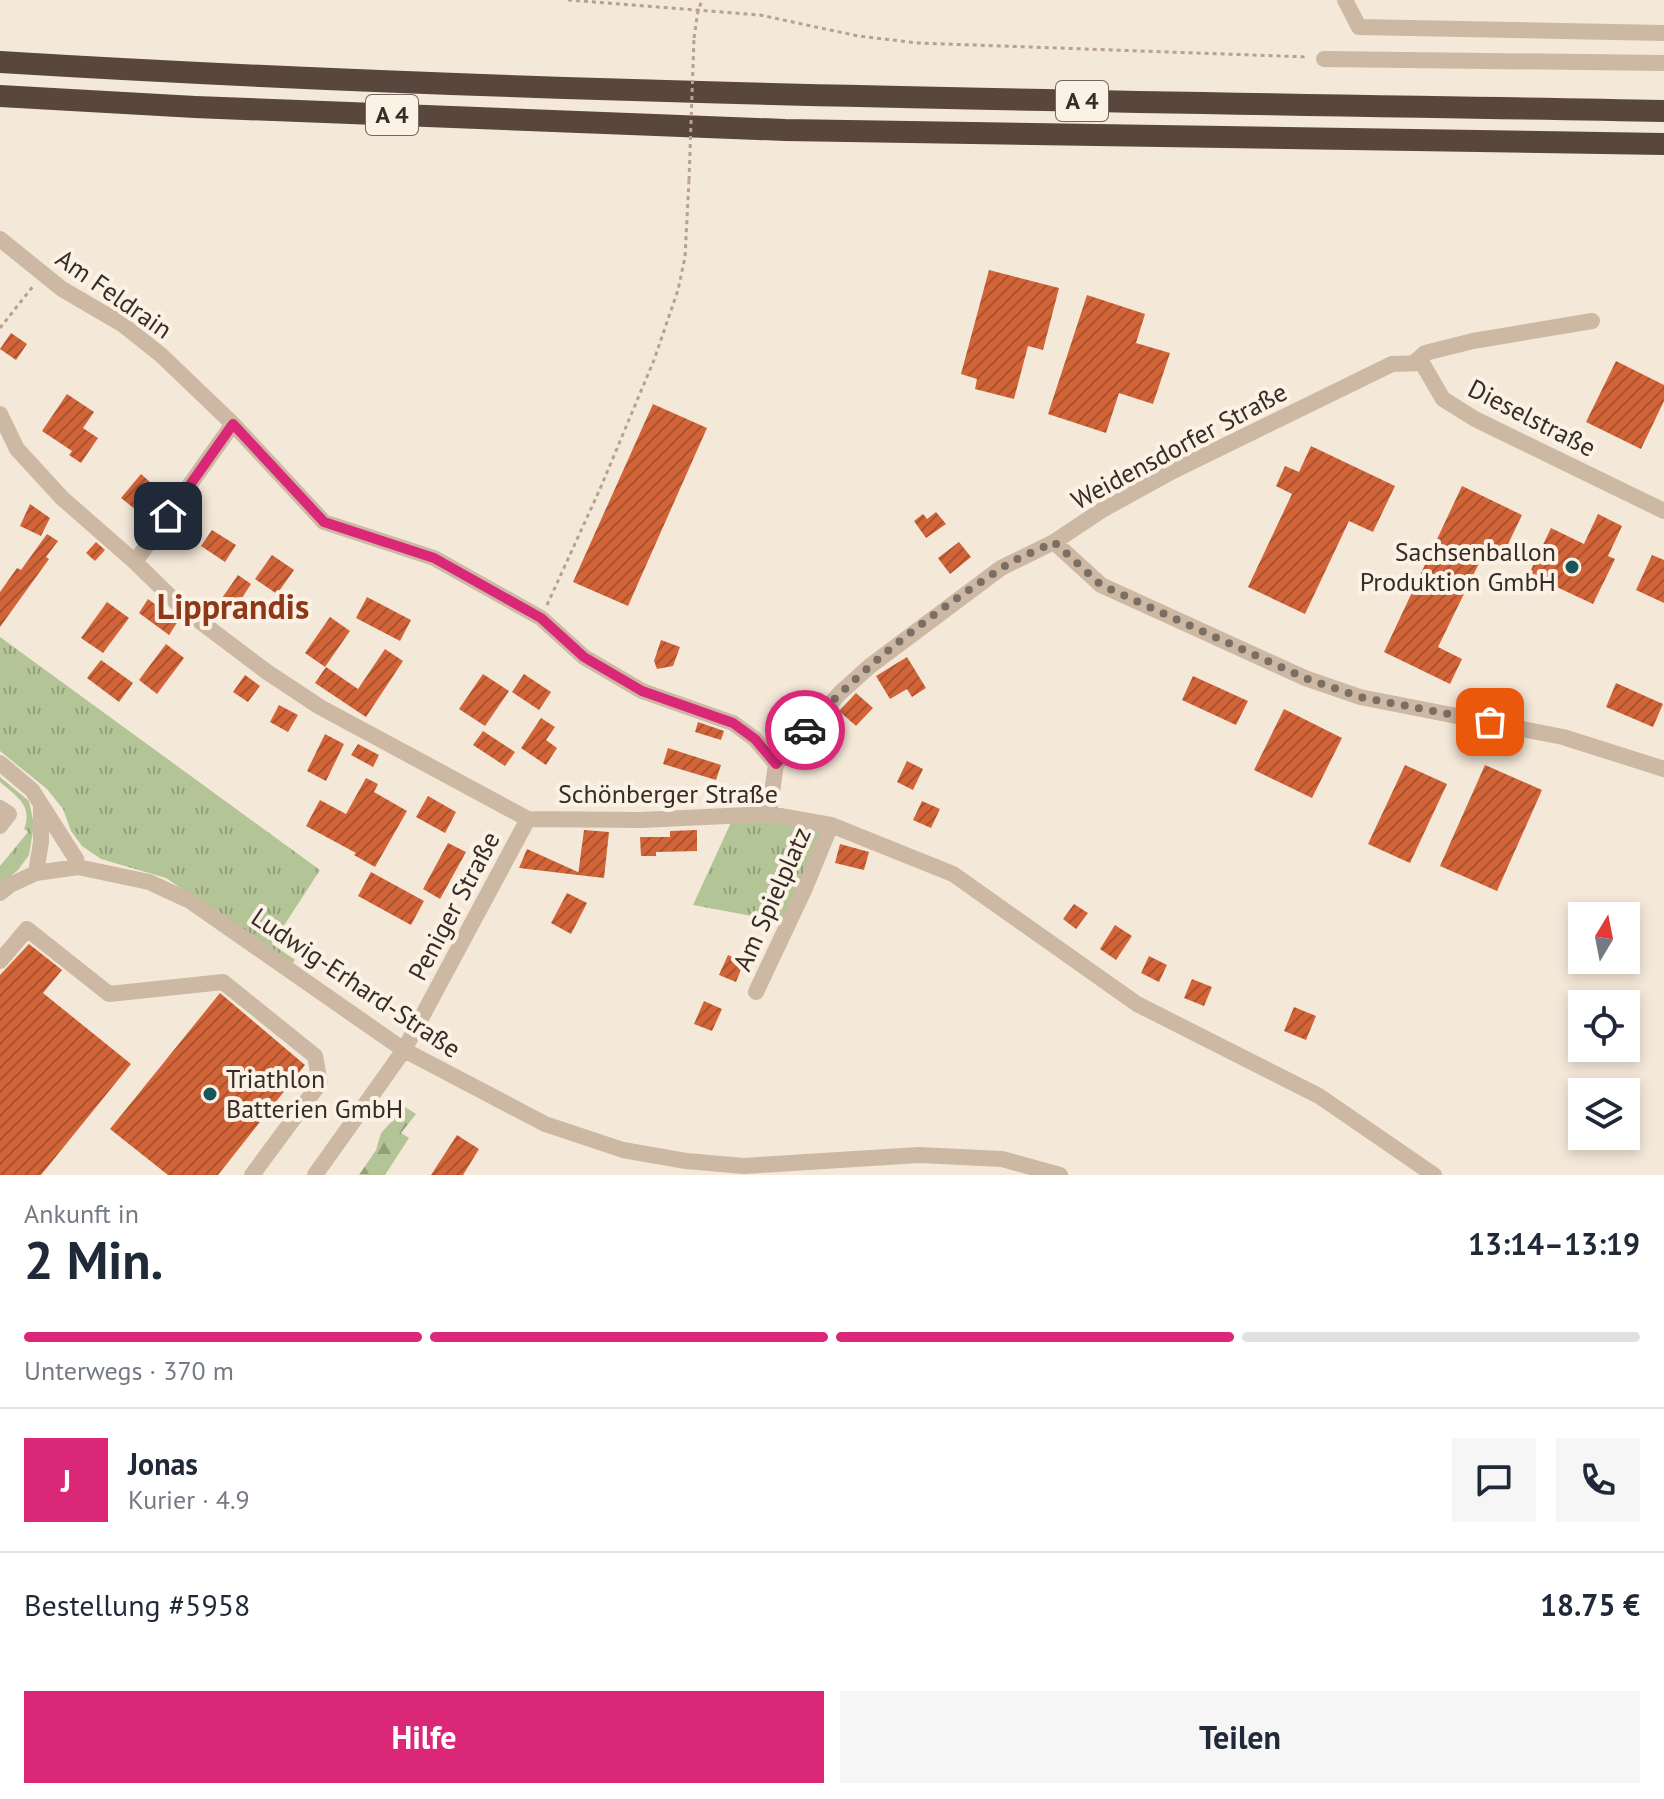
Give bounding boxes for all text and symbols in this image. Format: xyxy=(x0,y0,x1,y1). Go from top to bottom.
road number: A 4 xyxy=(1056,81,1108,121)
road number: A 4 xyxy=(366,95,418,135)
street label: Am Feldrain xyxy=(50,242,179,346)
street label: Dieselstraße xyxy=(1463,371,1602,464)
street label: Weidensdorfer Straße xyxy=(1065,375,1292,516)
pin xyxy=(134,482,202,550)
icon: home xyxy=(146,494,190,538)
place label: Sachsenballon Produktion GmbH xyxy=(1360,535,1556,598)
marker: Sachsenballon Produktion GmbH xyxy=(1563,558,1581,576)
district label: Lipprandis xyxy=(157,584,309,628)
pin xyxy=(1456,688,1524,756)
courier xyxy=(765,690,845,770)
icon: bag xyxy=(1468,700,1512,744)
icon: car xyxy=(783,708,827,752)
street label: Schönberger Straße xyxy=(558,777,778,810)
street label: Am Spielplatz xyxy=(725,822,818,976)
street label: Peniger Straße xyxy=(401,826,507,986)
street label: Ludwig-Erhard-Straße xyxy=(245,900,467,1065)
north arrow xyxy=(1568,902,1640,974)
map controls xyxy=(1568,902,1640,1150)
button: locate xyxy=(1568,990,1640,1062)
place label: Triathlon Batterien GmbH xyxy=(226,1062,403,1125)
button: layers xyxy=(1568,1078,1640,1150)
marker: Triathlon Batterien GmbH xyxy=(201,1085,219,1103)
text: Ankunft in xyxy=(24,1197,139,1230)
text: 13:14–13:19 xyxy=(1468,1224,1640,1263)
text: 2 Min. xyxy=(24,1226,163,1293)
text: Unterwegs · 370 m xyxy=(24,1354,234,1387)
button: chat xyxy=(1452,1438,1536,1522)
button: phone xyxy=(1556,1438,1640,1522)
text: Jonas xyxy=(128,1444,198,1483)
text: J xyxy=(61,1461,71,1500)
text: Kurier · 4.9 xyxy=(128,1483,250,1516)
text: Bestellung #5958 xyxy=(24,1585,250,1624)
text: 18.75 € xyxy=(1540,1585,1640,1624)
button: Hilfe xyxy=(24,1691,824,1783)
button: Teilen xyxy=(840,1691,1640,1783)

